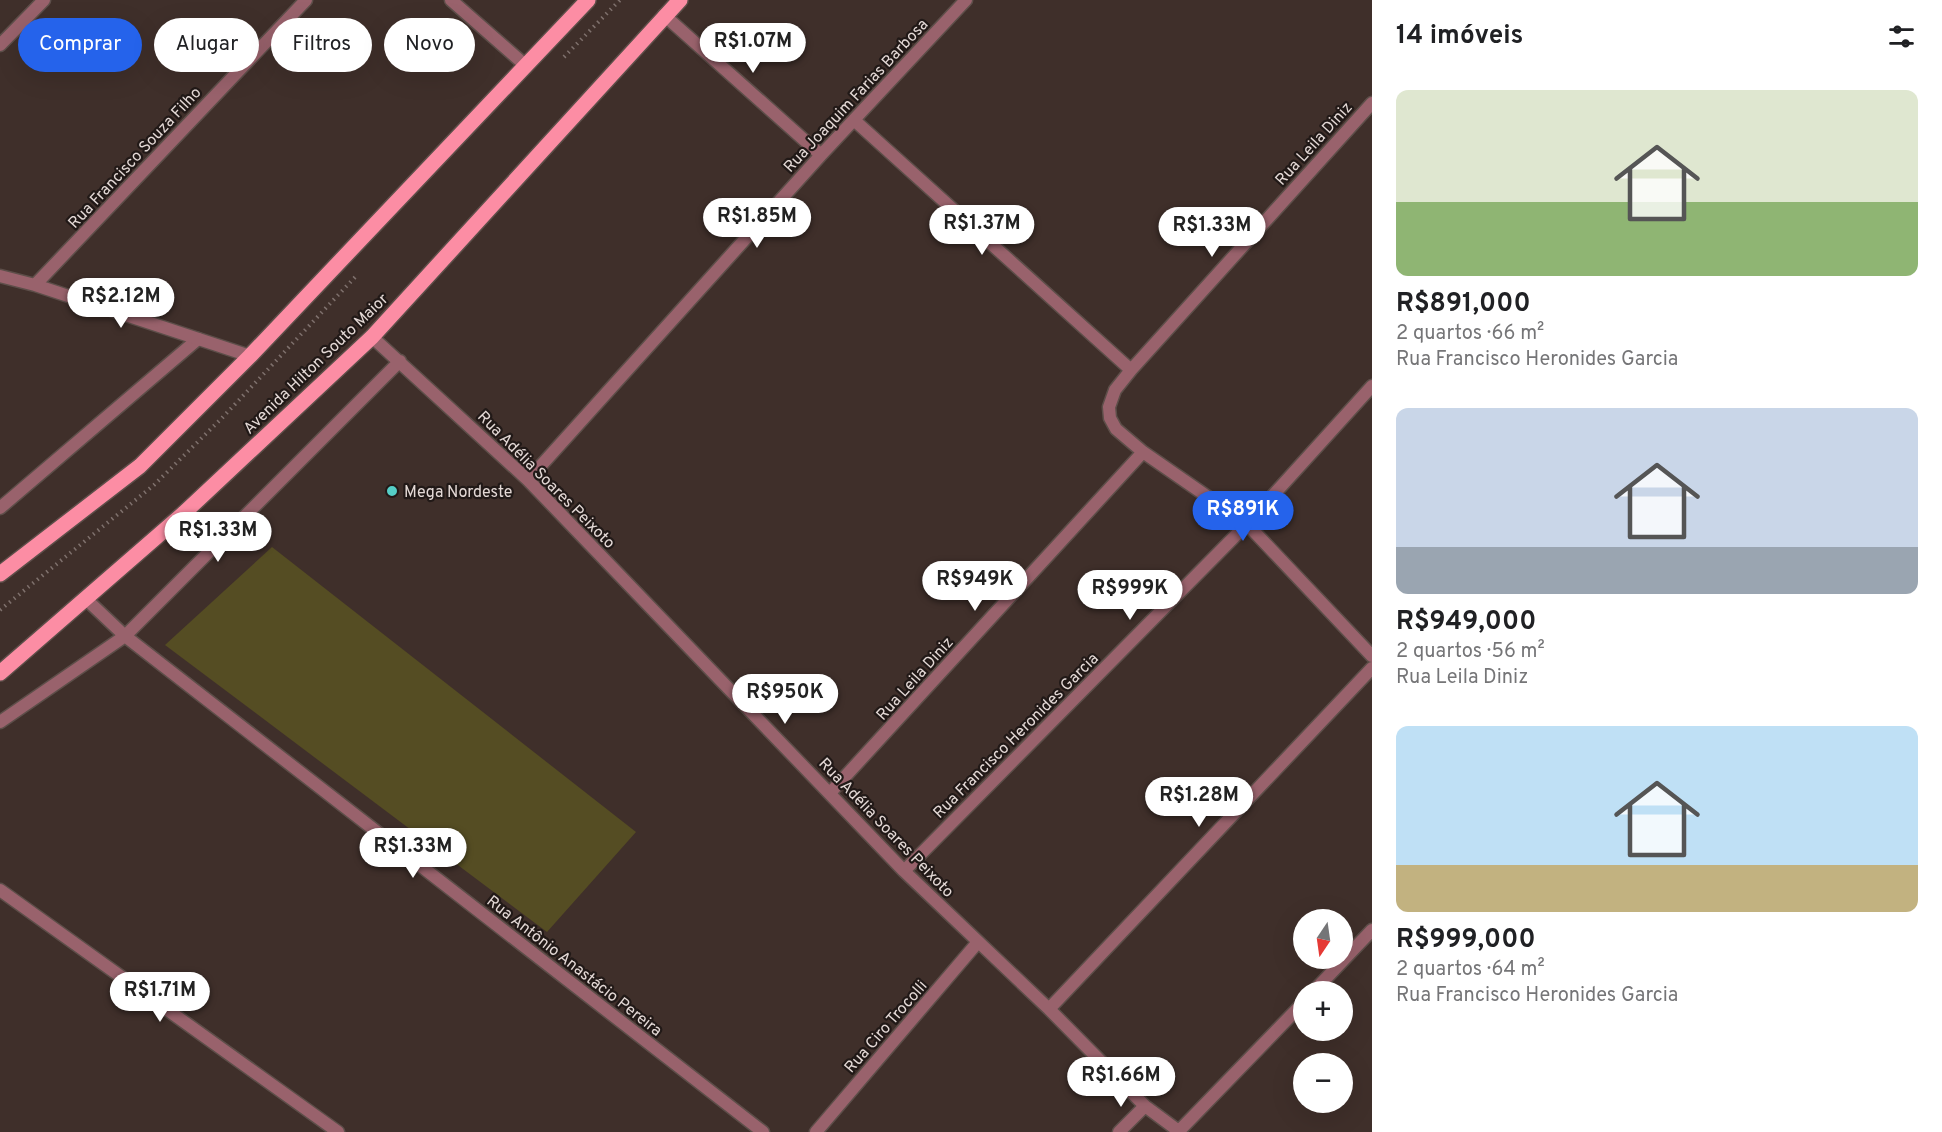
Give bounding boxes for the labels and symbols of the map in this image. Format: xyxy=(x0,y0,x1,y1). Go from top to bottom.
street label: Rua Joaquim Farias Barbosa xyxy=(780,15,933,177)
pin: R$1.07M xyxy=(698,23,808,74)
street label: Rua Francisco Souza Filho xyxy=(65,83,206,233)
street label: Rua Leila Diniz xyxy=(1272,98,1357,190)
pin: R$1.85M xyxy=(702,198,812,249)
pin: R$1.37M xyxy=(927,205,1037,256)
pin: R$1.33M xyxy=(1157,207,1267,258)
pin: R$2.12M xyxy=(66,278,176,329)
street label: Avenida Hilton Souto Maior xyxy=(240,290,393,439)
street label: Rua Adélia Soares Peixoto xyxy=(473,407,619,553)
place label: Mega Nordeste xyxy=(404,483,512,503)
marker: Mega Nordeste xyxy=(385,484,399,498)
pin: R$891K xyxy=(1194,491,1292,542)
pin: R$1.33M xyxy=(163,512,273,563)
pin: R$949K xyxy=(926,561,1024,612)
pin: R$999K xyxy=(1081,570,1179,621)
street label: Rua Leila Diniz xyxy=(873,633,958,725)
street label: Rua Francisco Heronides Garcia xyxy=(929,649,1103,823)
pin: R$950K xyxy=(736,674,834,725)
street label: Rua Adélia Soares Peixoto xyxy=(814,754,958,902)
pin: R$1.28M xyxy=(1144,777,1254,828)
pin: R$1.33M xyxy=(358,828,468,879)
street label: Rua Antônio Anastácio Pereira xyxy=(482,892,666,1041)
north arrow xyxy=(1293,909,1353,969)
pin: R$1.71M xyxy=(105,972,215,1023)
street label: Rua Ciro Trocolli xyxy=(841,977,932,1078)
pin: R$1.66M xyxy=(1066,1057,1176,1108)

